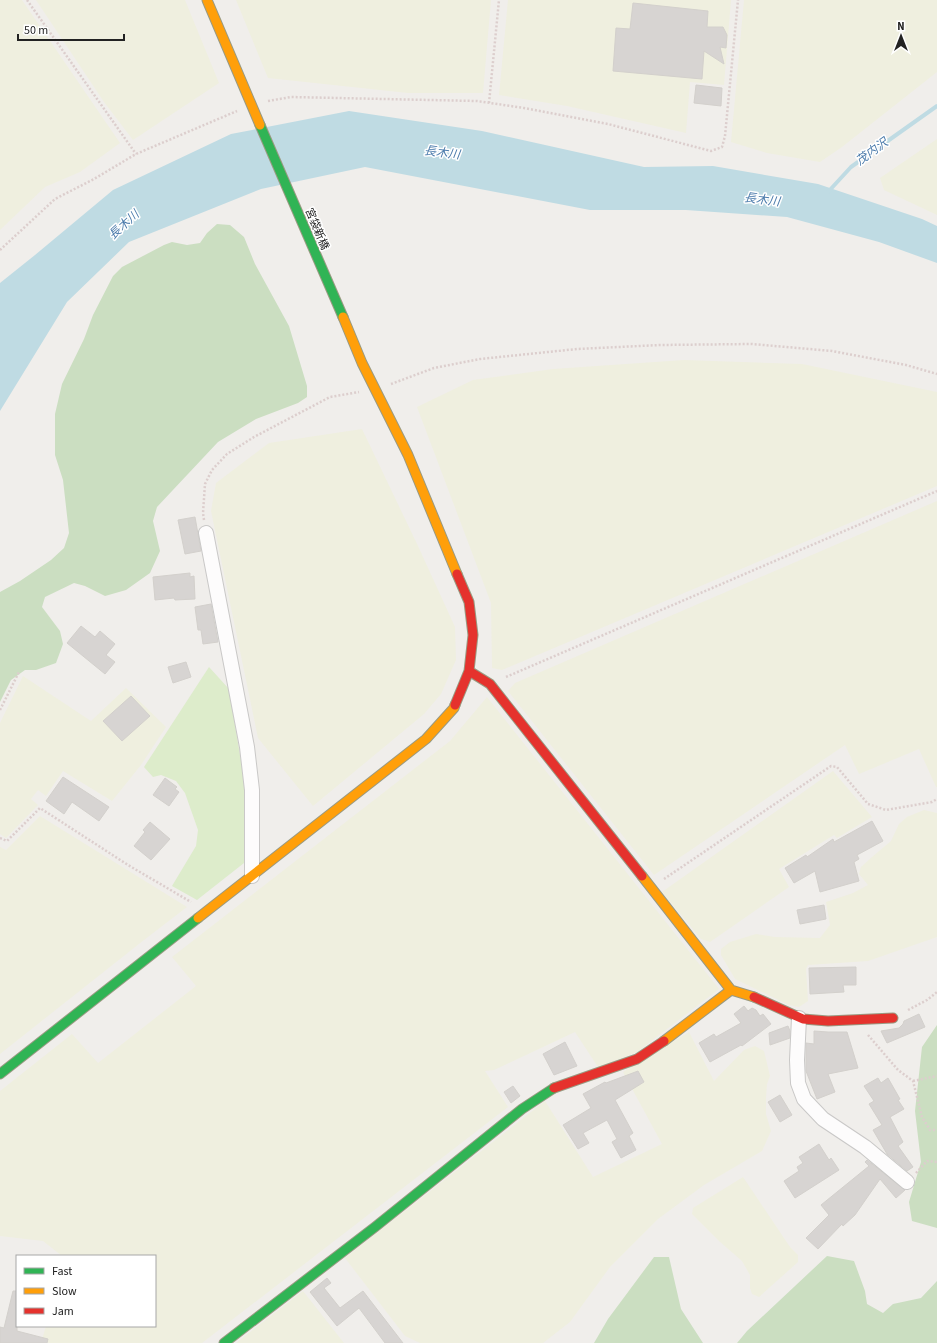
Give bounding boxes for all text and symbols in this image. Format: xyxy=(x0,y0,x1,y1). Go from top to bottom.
scale bar xyxy=(18,16,124,42)
north arrow xyxy=(881,16,921,56)
text: N xyxy=(897,19,905,34)
text: 50 m xyxy=(24,22,48,39)
water label: 茂内沢 xyxy=(852,133,893,169)
water label: 長木川 xyxy=(423,142,463,164)
water label: 長木川 xyxy=(743,189,783,211)
water label: 長木川 xyxy=(105,205,145,243)
street label: 宮袋新橋 xyxy=(302,206,332,252)
legend xyxy=(16,1255,156,1327)
text: Fast xyxy=(52,1263,72,1280)
text: Slow xyxy=(52,1283,77,1300)
text: Jam xyxy=(52,1303,74,1320)

